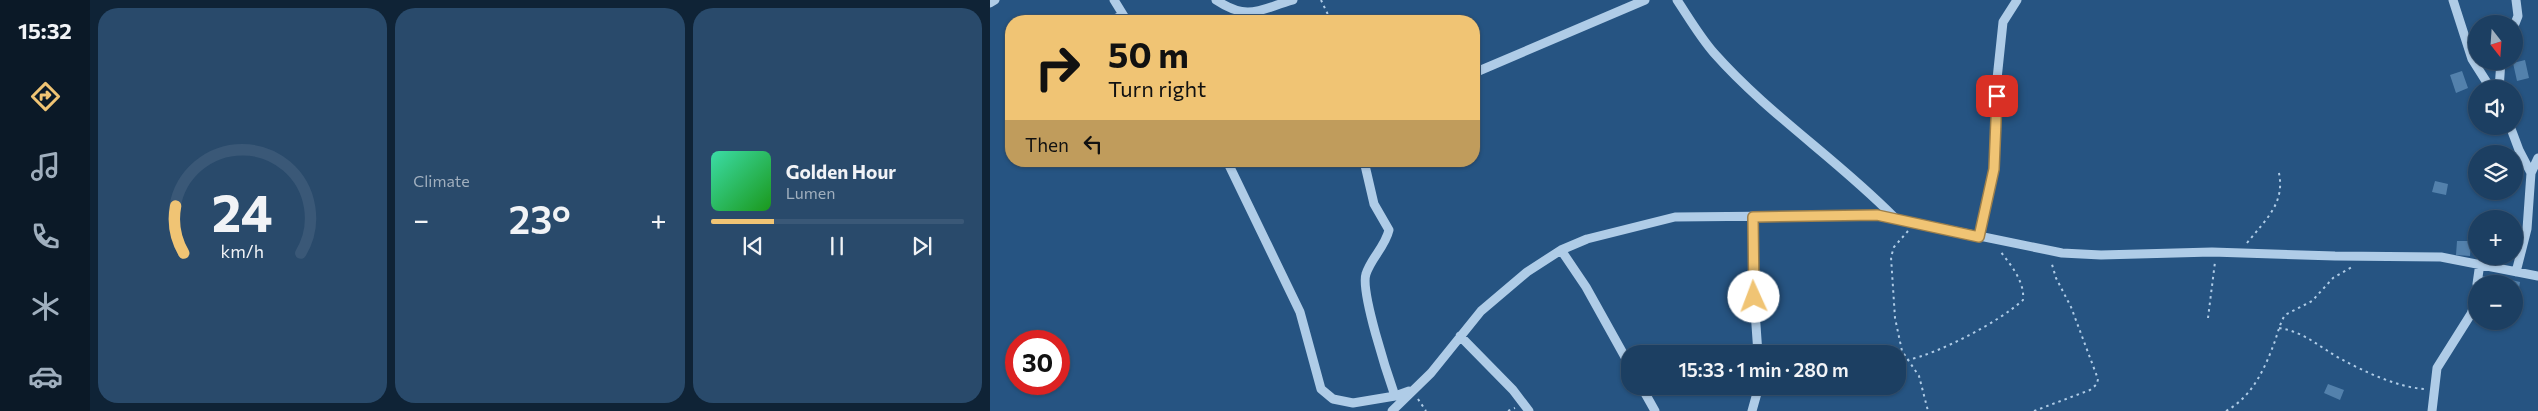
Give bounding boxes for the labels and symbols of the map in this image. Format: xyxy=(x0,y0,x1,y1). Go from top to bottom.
north arrow xyxy=(2468,15,2522,70)
pin xyxy=(1976,75,2018,117)
position arrow xyxy=(1727,270,1779,322)
speed limit sign: 30 xyxy=(1005,330,1070,395)

